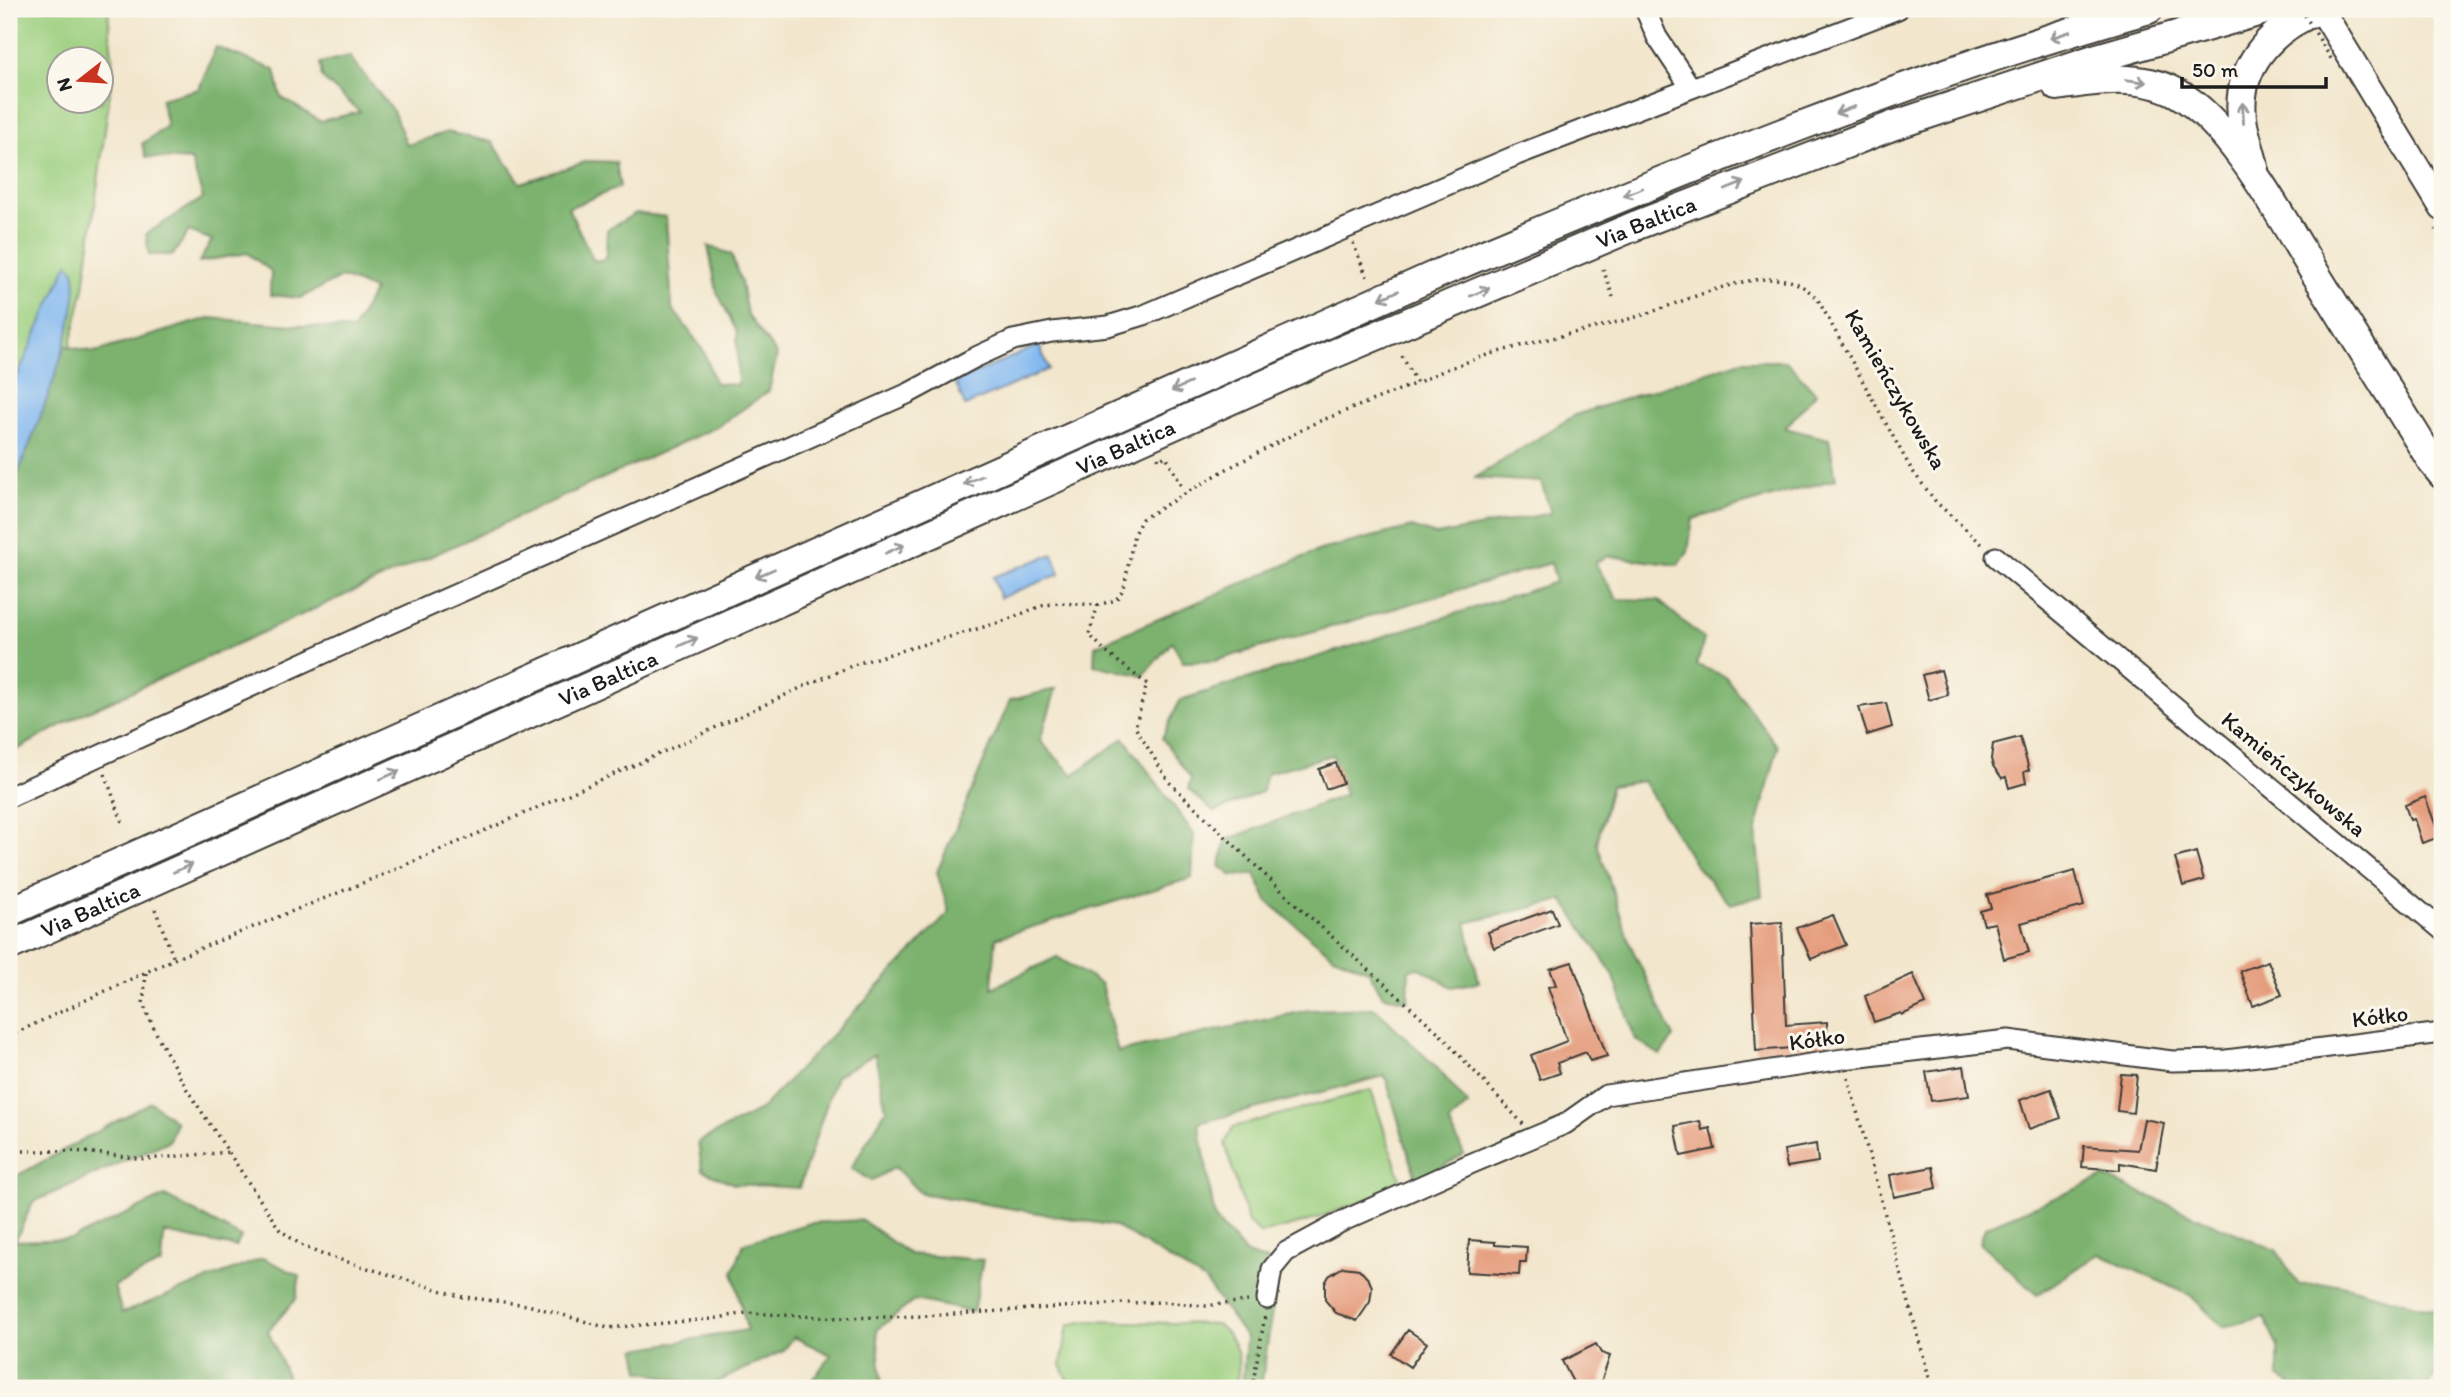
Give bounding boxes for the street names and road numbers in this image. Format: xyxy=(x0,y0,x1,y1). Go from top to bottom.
street label: Via Baltica xyxy=(1592,189,1700,255)
street label: Kamieńczykowska xyxy=(1839,304,1953,474)
street label: Via Baltica xyxy=(1072,412,1179,481)
street label: Via Baltica xyxy=(554,644,662,713)
street label: Kamieńczykowska xyxy=(2216,705,2372,843)
street label: Via Baltica xyxy=(36,875,144,944)
street label: Kółko xyxy=(2350,999,2410,1033)
street label: Kółko xyxy=(1787,1021,1847,1057)

